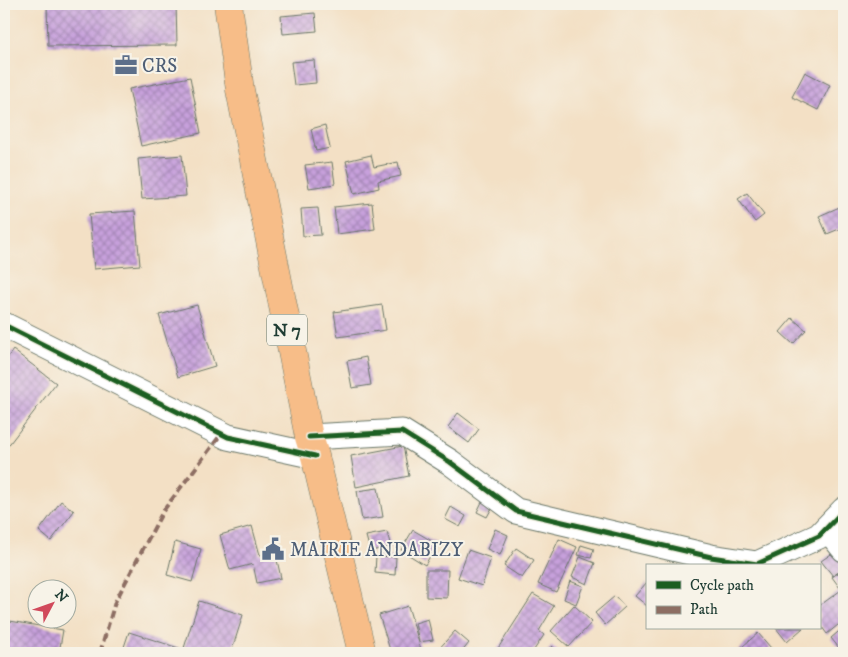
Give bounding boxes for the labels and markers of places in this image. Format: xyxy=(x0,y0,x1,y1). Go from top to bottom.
office icon: CRS xyxy=(113,52,139,78)
place label: CRS xyxy=(142,55,177,78)
public building icon: MAIRIE ANDABIZY xyxy=(260,536,286,562)
place label: MAIRIE ANDABIZY xyxy=(290,539,464,562)

